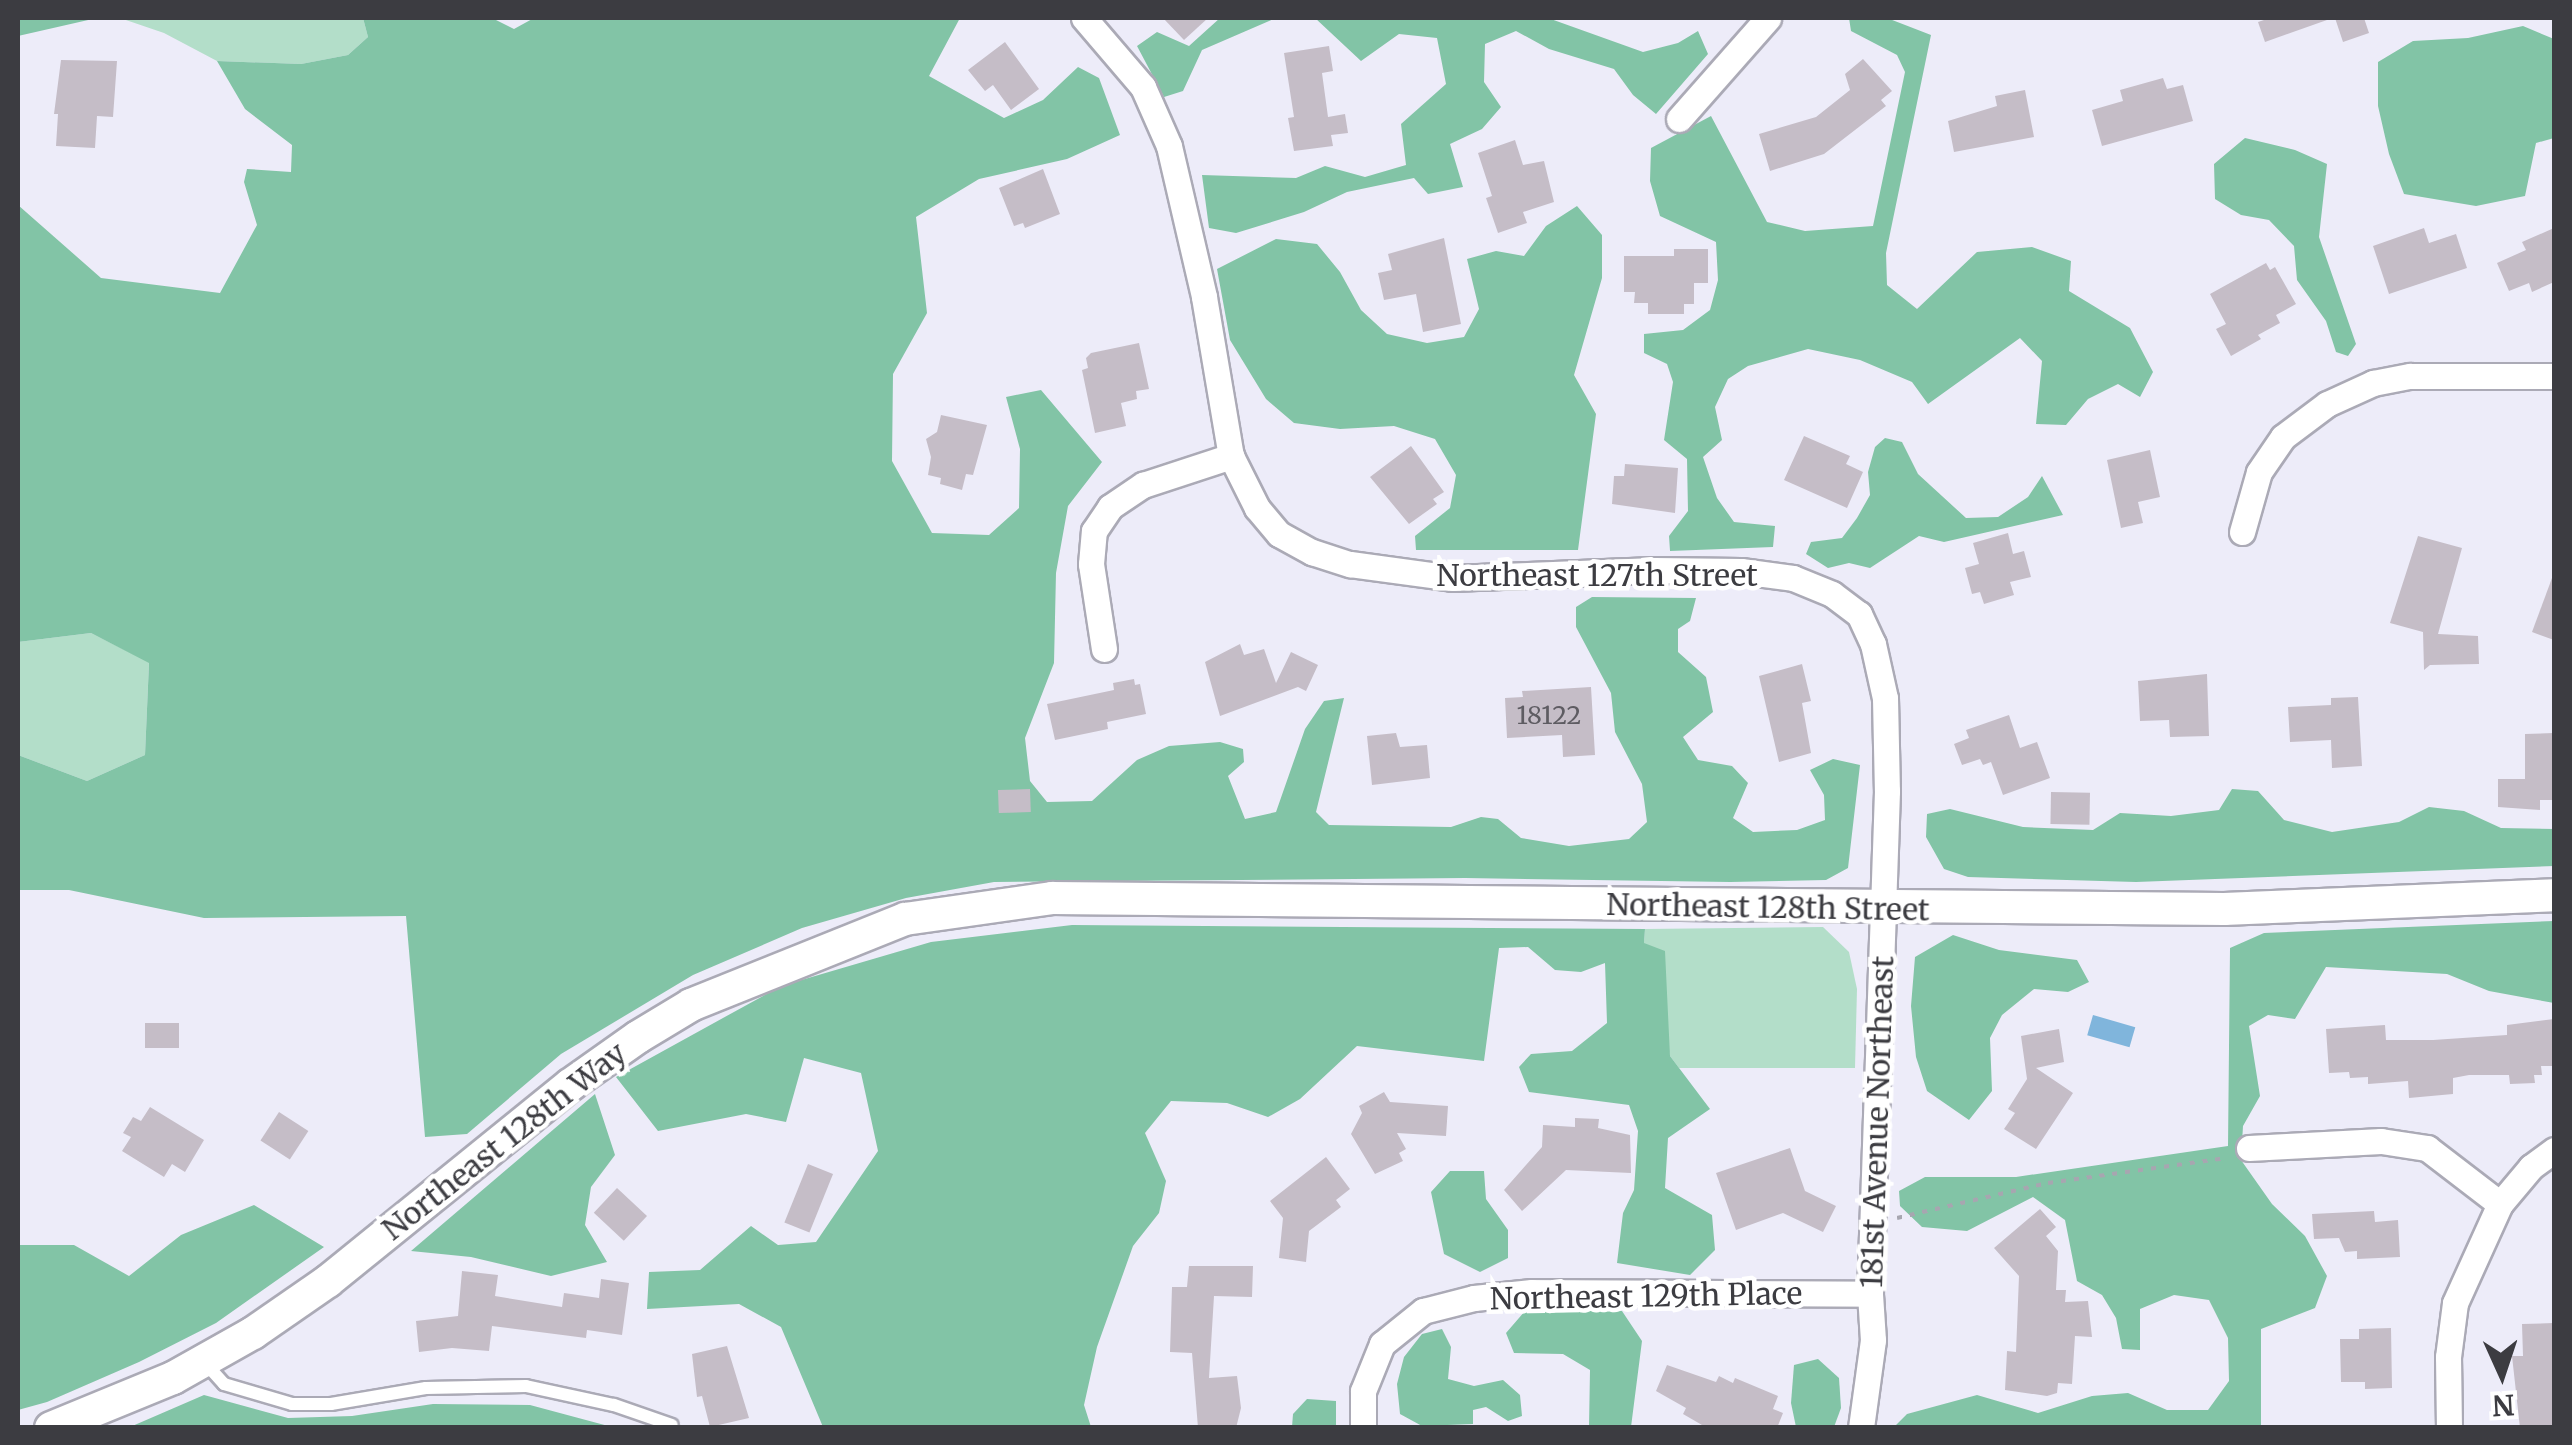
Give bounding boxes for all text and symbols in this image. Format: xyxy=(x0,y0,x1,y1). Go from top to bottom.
street label: Northeast 127th Street xyxy=(1436,557,1758,593)
house number: 18122 xyxy=(1517,700,1581,730)
street label: Northeast 128th Street xyxy=(1606,886,1930,928)
street label: 181st Avenue Northeast xyxy=(1853,955,1901,1289)
street label: Northeast 128th Way xyxy=(375,1035,633,1247)
street label: Northeast 129th Place xyxy=(1489,1275,1803,1317)
north arrow xyxy=(2452,1325,2552,1425)
text: N xyxy=(2492,1386,2516,1424)

